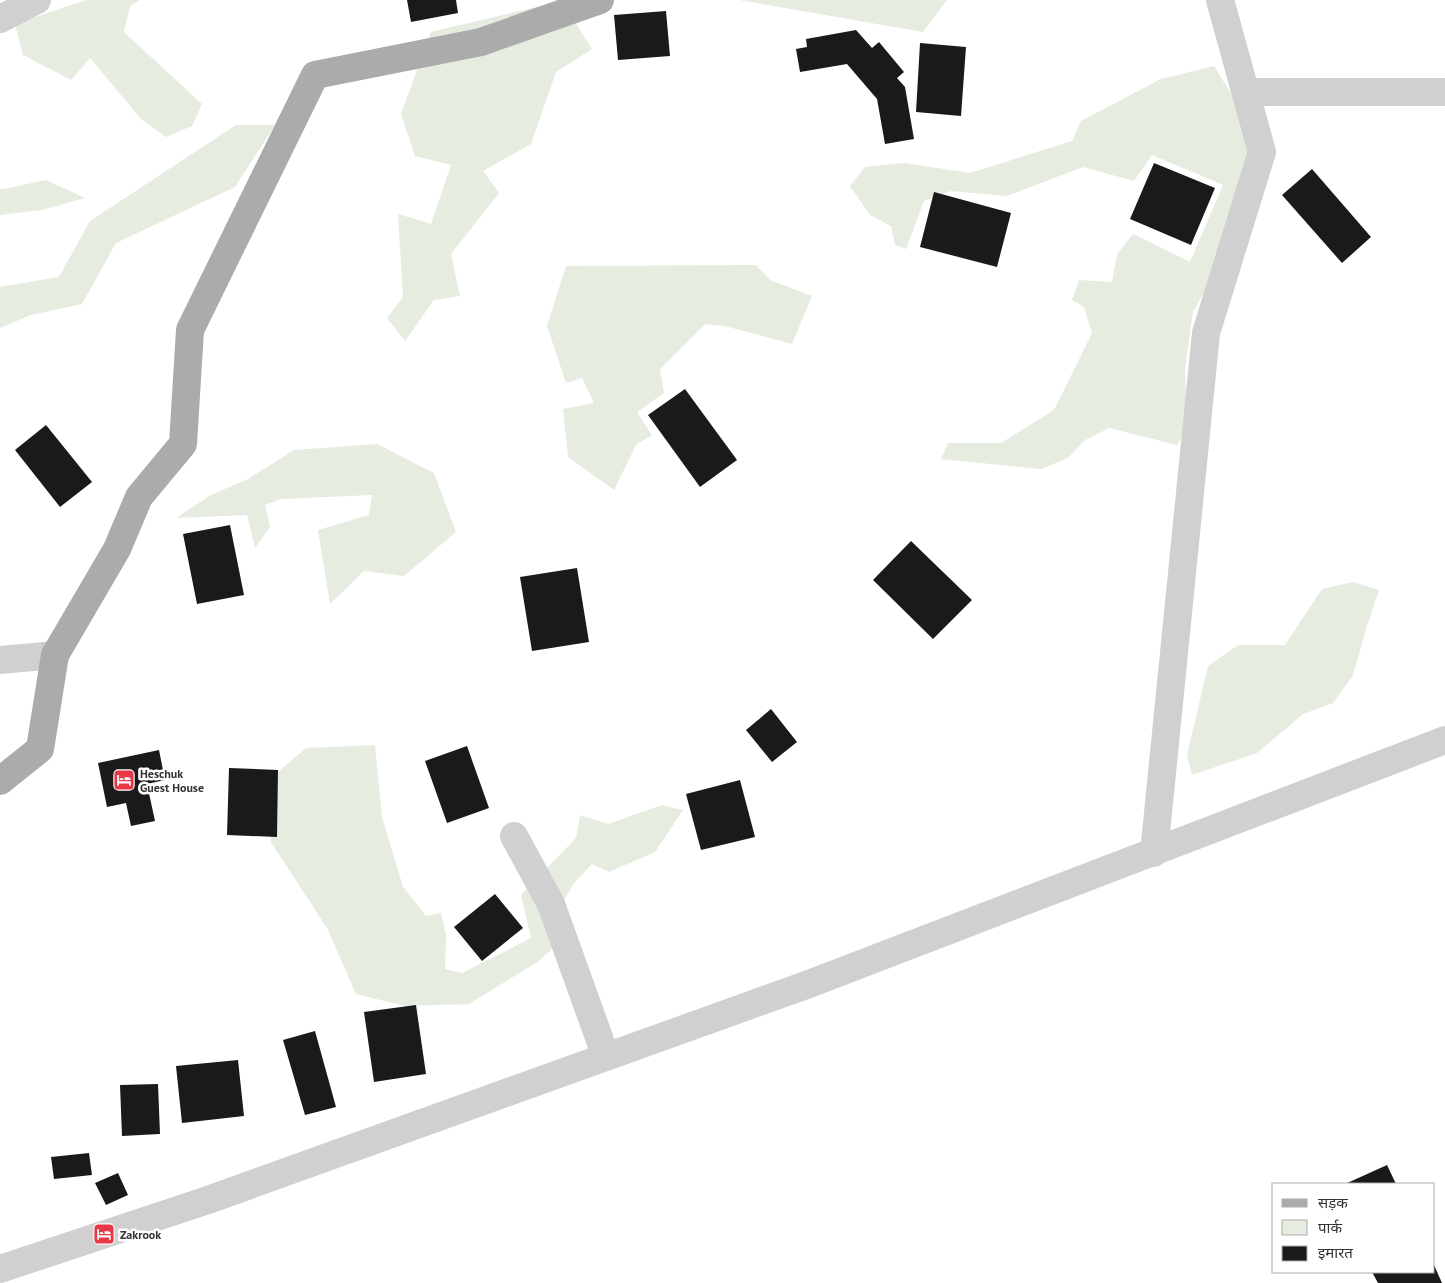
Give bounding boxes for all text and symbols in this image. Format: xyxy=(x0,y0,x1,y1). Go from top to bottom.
place label: Heschuk Guest House xyxy=(140,766,204,795)
hotel icon: Heschuk Guest House xyxy=(112,768,136,792)
legend xyxy=(1272,1183,1435,1273)
text: सड़क xyxy=(1318,1193,1348,1212)
text: पार्क xyxy=(1318,1218,1342,1237)
hotel icon: Zakrook xyxy=(92,1222,116,1246)
place label: Zakrook xyxy=(120,1227,161,1242)
text: इमारत xyxy=(1318,1243,1353,1262)

